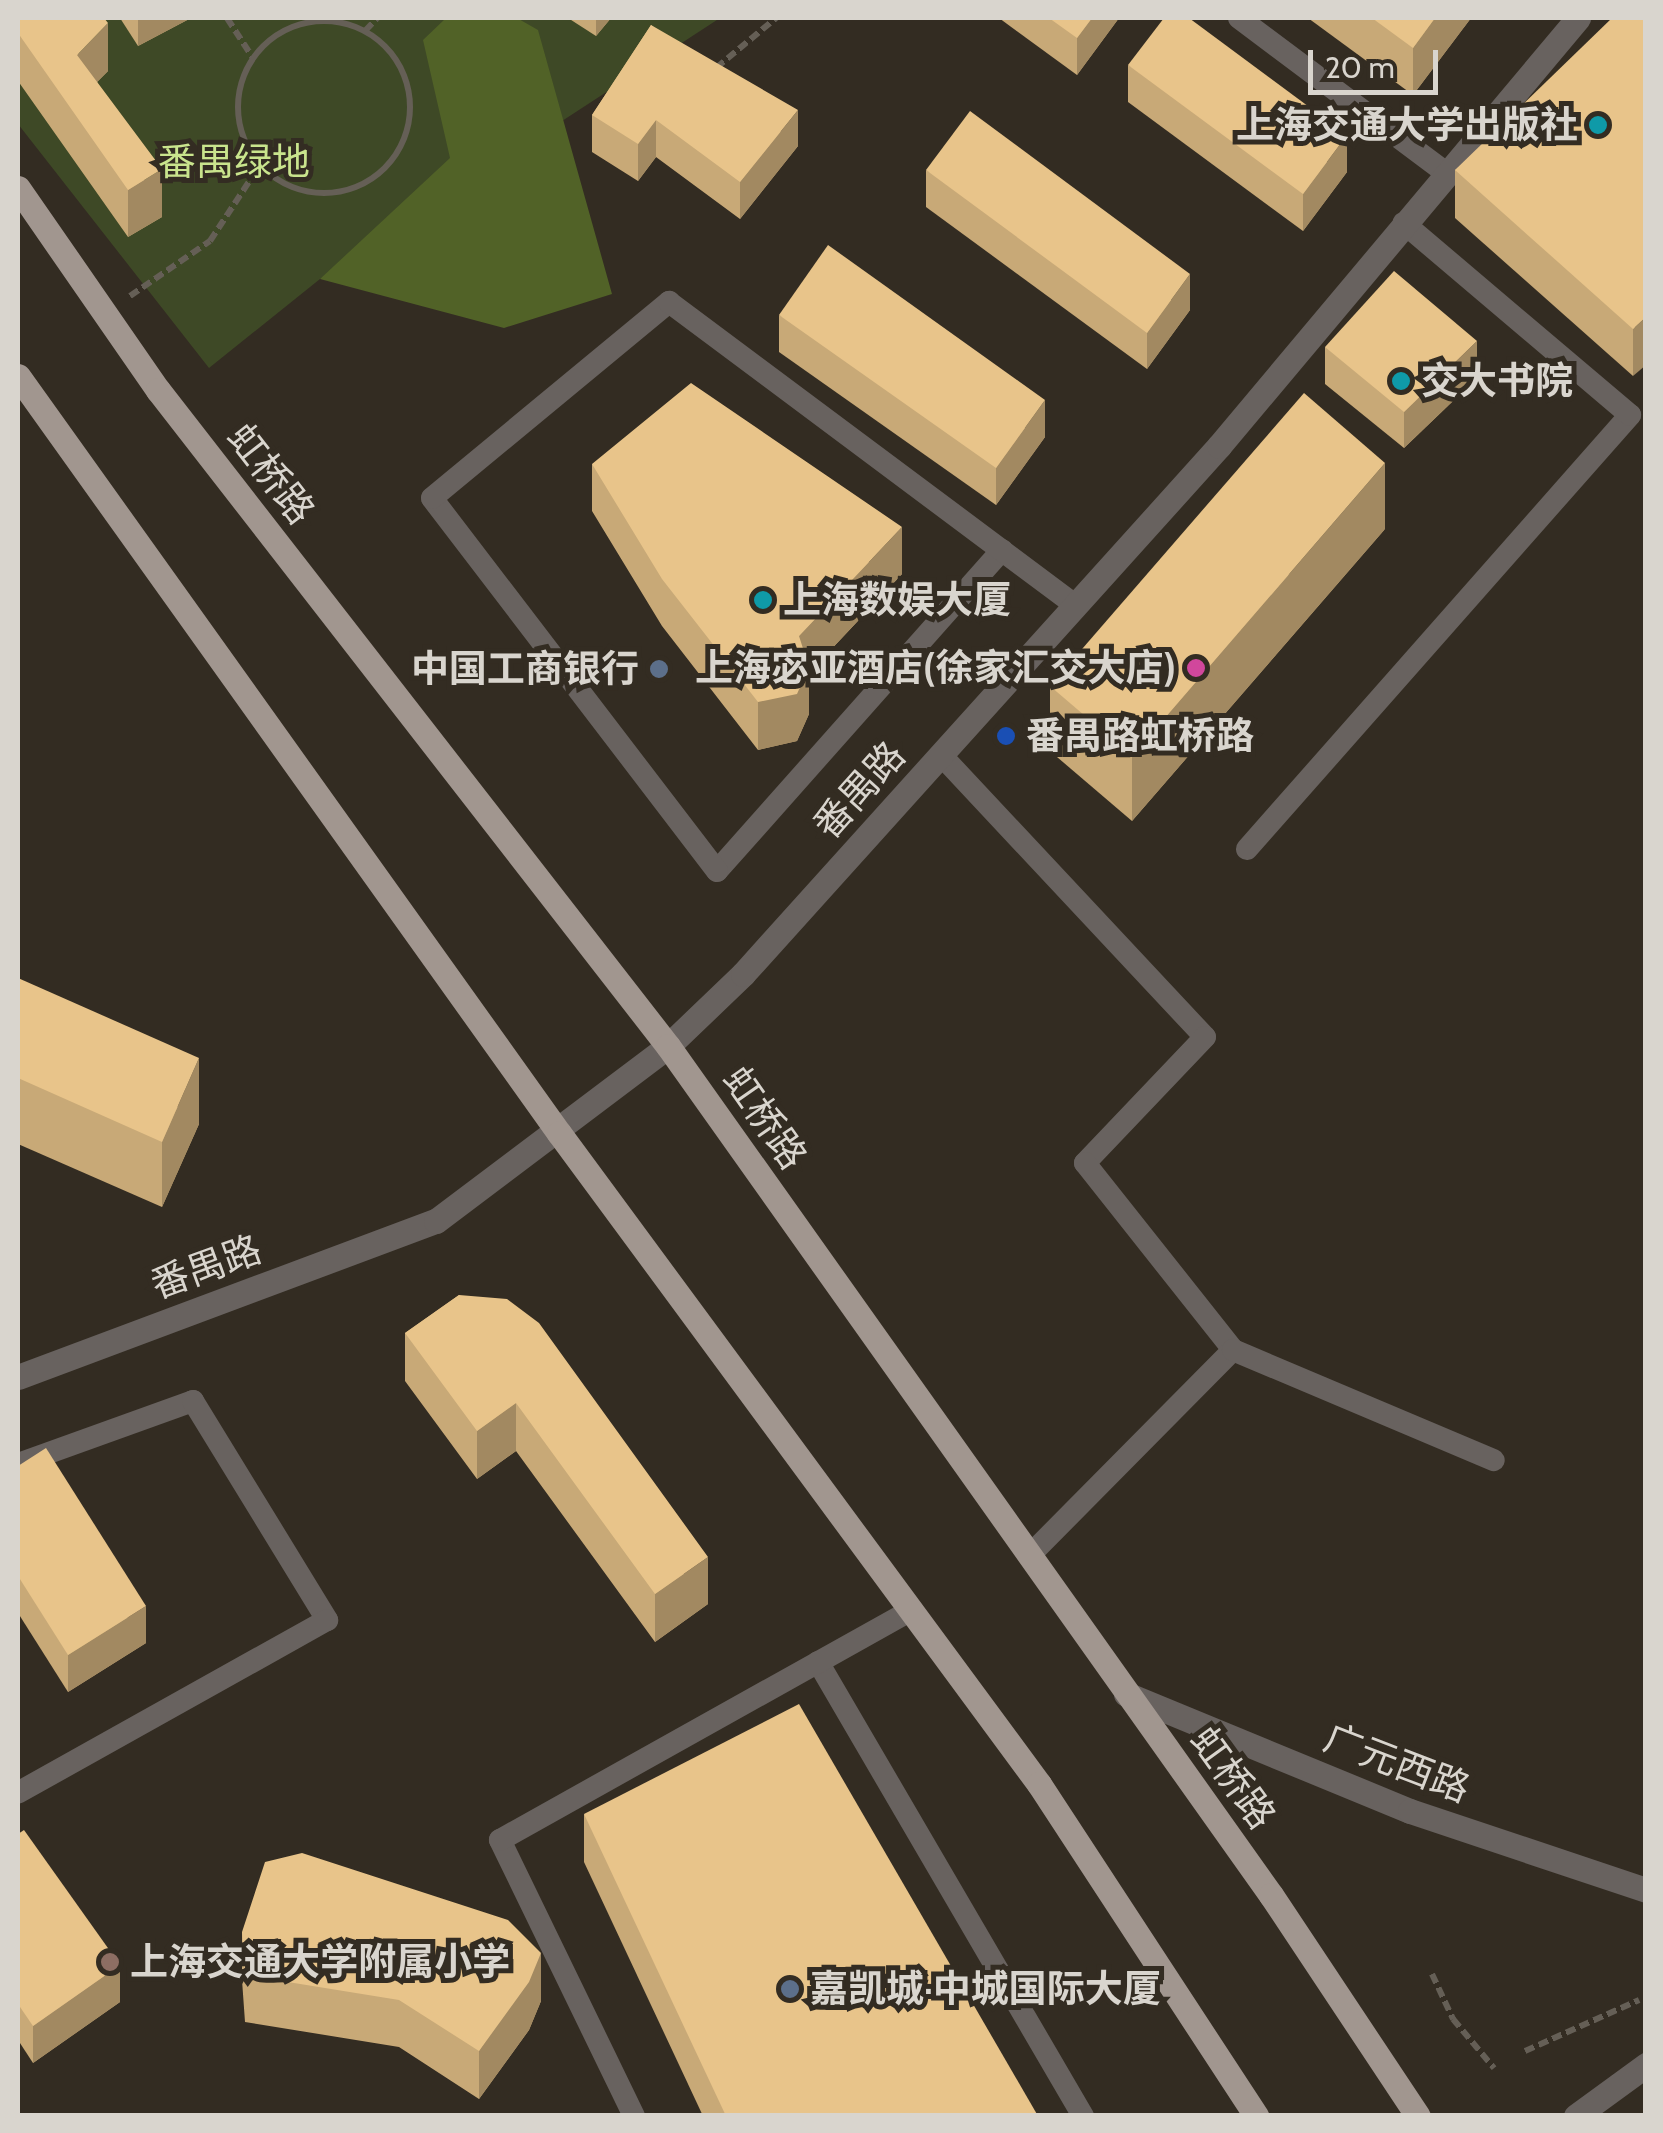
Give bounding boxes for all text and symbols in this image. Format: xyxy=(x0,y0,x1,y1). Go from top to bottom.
scale bar xyxy=(1313,30,1443,92)
text: 20 m xyxy=(1325,49,1395,86)
place label: 上海交通大学出版社 xyxy=(1236,102,1578,148)
marker: 上海交通大学出版社 xyxy=(1587,114,1609,136)
park label: 番禺绿地 xyxy=(158,139,310,185)
place label: 交大书院 xyxy=(1421,358,1573,404)
marker: 交大书院 xyxy=(1390,370,1412,392)
street label: 虹桥路 xyxy=(218,415,324,533)
place label: 上海数娱大厦 xyxy=(783,577,1011,623)
marker: 上海数娱大厦 xyxy=(752,589,774,611)
place label: 上海宓亚酒店(徐家汇交大店) xyxy=(695,645,1176,691)
place label: 中国工商银行 xyxy=(411,646,639,692)
marker: 上海宓亚酒店(徐家汇交大店) xyxy=(1185,657,1207,679)
marker: 中国工商银行 xyxy=(648,658,670,680)
place label: 番禺路虹桥路 xyxy=(1026,713,1254,759)
marker: 番禺路虹桥路 xyxy=(995,725,1017,747)
street label: 番禺路 xyxy=(804,732,914,848)
street label: 虹桥路 xyxy=(714,1058,816,1178)
street label: 番禺路 xyxy=(145,1226,267,1308)
street label: 广元西路 xyxy=(1318,1714,1476,1812)
street label: 虹桥路 xyxy=(1181,1718,1285,1838)
place label: 上海交通大学附属小学 xyxy=(130,1939,510,1985)
marker: 上海交通大学附属小学 xyxy=(99,1951,121,1973)
place label: 嘉凯城·中城国际大厦 xyxy=(810,1966,1161,2012)
marker: 嘉凯城·中城国际大厦 xyxy=(779,1978,801,2000)

